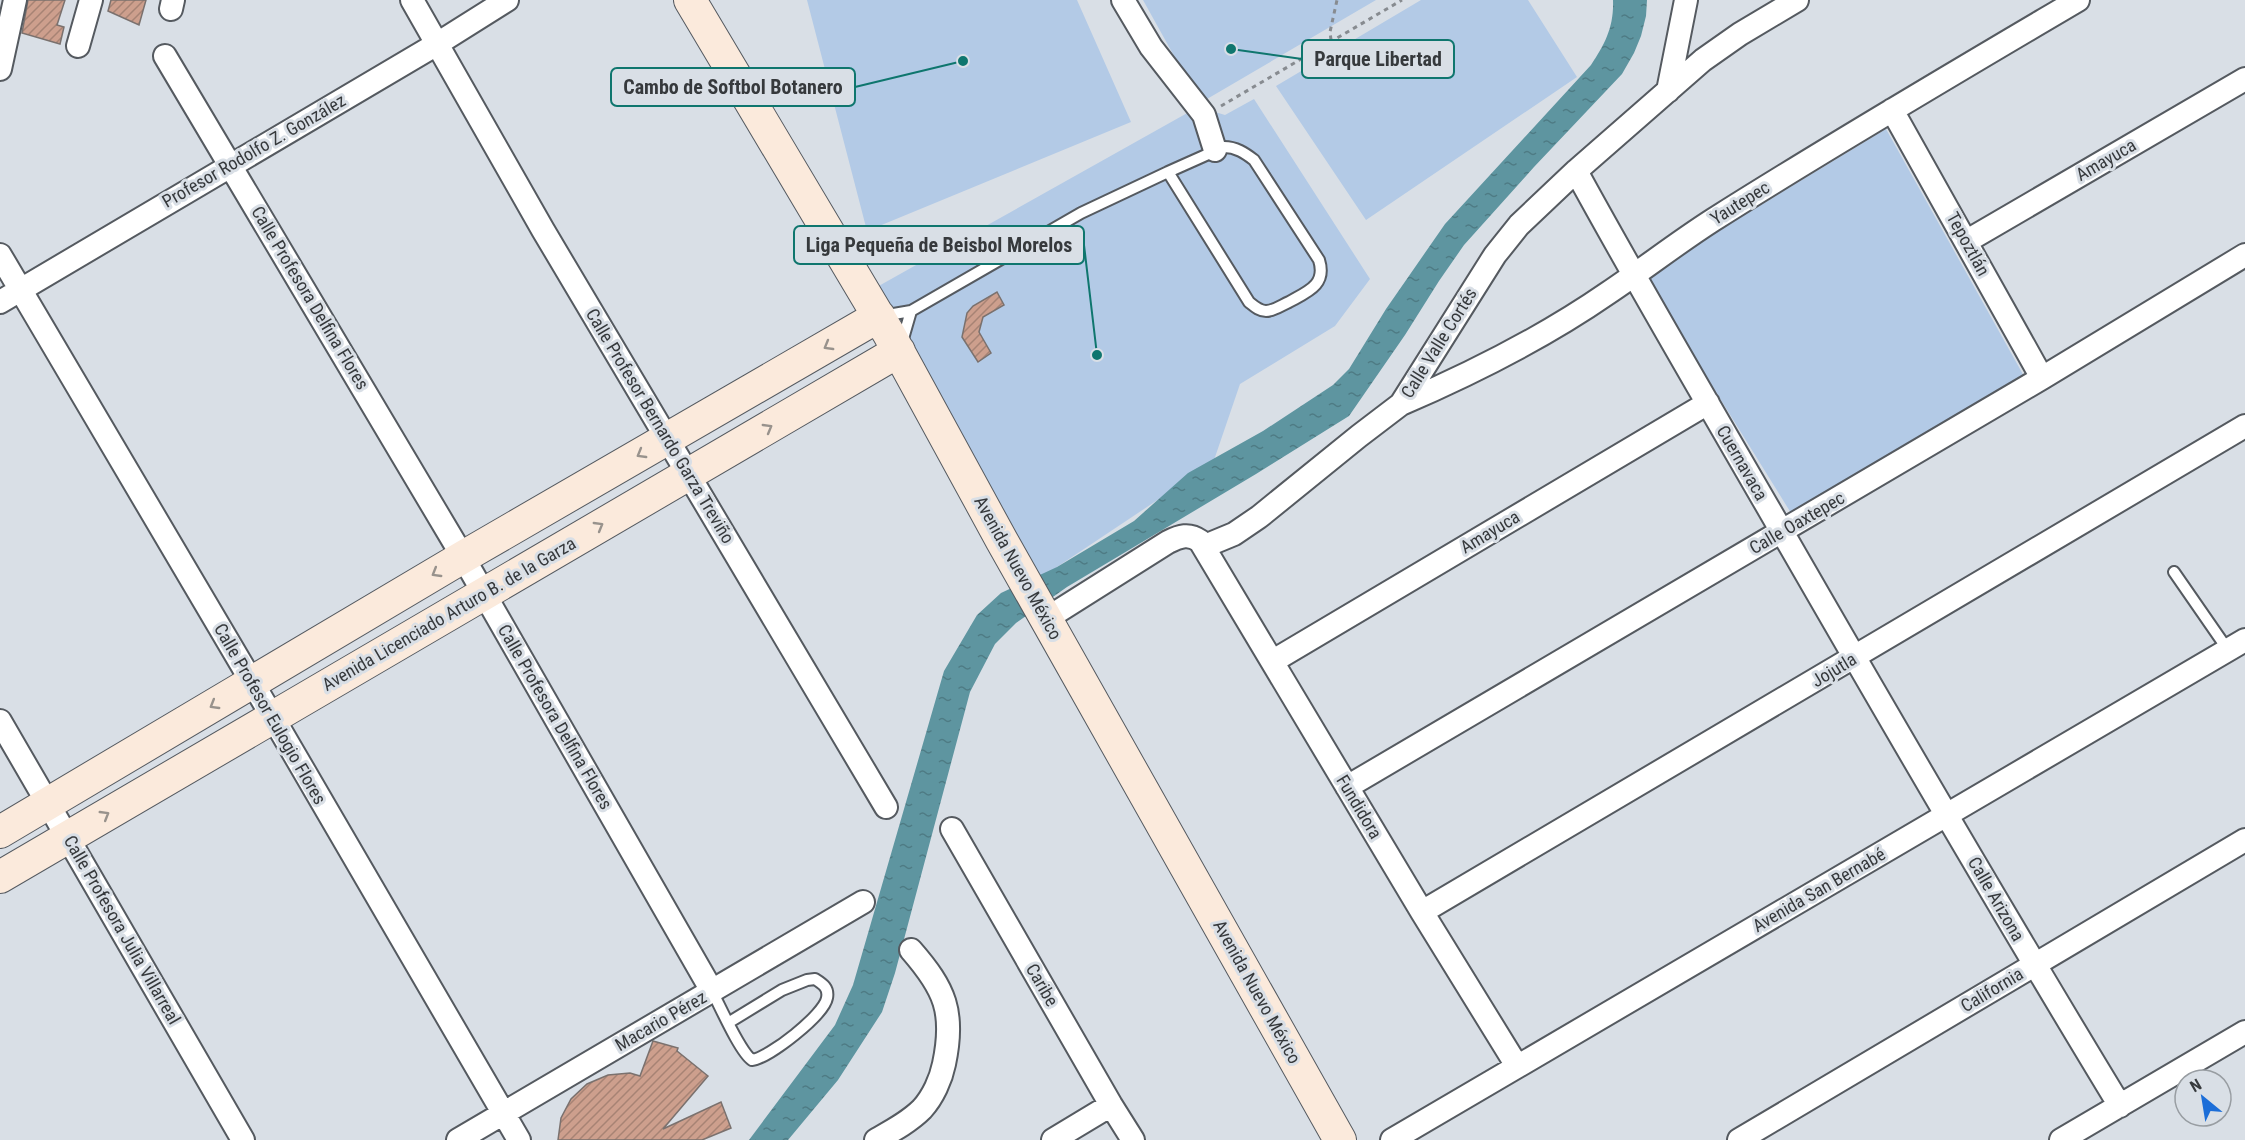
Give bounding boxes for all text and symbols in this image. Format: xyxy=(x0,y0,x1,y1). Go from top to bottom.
callout: Parque Libertad xyxy=(1302,40,1454,78)
text: Parque Libertad xyxy=(1314,47,1442,71)
callout: Cambo de Softbol Botanero xyxy=(611,68,855,106)
text: Cambo de Softbol Botanero xyxy=(623,75,843,99)
street label: Profesor Rodolfo Z. González xyxy=(158,89,349,212)
street label: Amayuca xyxy=(2072,134,2139,185)
street label: Yautepec xyxy=(1706,176,1773,229)
street label: Calle Profesora Delfina Flores xyxy=(247,202,373,393)
street label: Tepoztlán xyxy=(1942,208,1994,279)
callout: Liga Pequeña de Beisbol Morelos xyxy=(794,226,1084,264)
text: Liga Pequeña de Beisbol Morelos xyxy=(806,233,1072,257)
street label: Calle Valle Cortés xyxy=(1396,284,1481,402)
street label: Calle Profesor Bernardo Garza Treviño xyxy=(582,305,739,547)
one-way arrow xyxy=(824,338,834,350)
street label: Cuernavaca xyxy=(1713,421,1772,504)
one-way arrow xyxy=(761,423,772,435)
one-way arrow xyxy=(637,447,647,459)
street label: Calle Oaxtepec xyxy=(1745,487,1848,558)
street label: Avenida Nuevo México xyxy=(970,492,1067,643)
street label: Amayuca xyxy=(1456,506,1523,557)
one-way arrow xyxy=(593,522,603,533)
street label: Avenida Licenciado Arturo B. de la Garza xyxy=(318,532,579,695)
one-way arrow xyxy=(432,566,442,577)
street label: Calle Profesor Eulogio Flores xyxy=(210,620,331,808)
street label: Calle Profesora Delfina Flores xyxy=(494,621,617,813)
street label: Jojutla xyxy=(1808,648,1860,691)
one-way arrow xyxy=(210,698,221,710)
street label: Fundidora xyxy=(1332,771,1387,842)
one-way arrow xyxy=(98,811,109,823)
street label: Calle Profesora Julia Villarreal xyxy=(60,832,185,1028)
street label: Avenida San Bernabé xyxy=(1749,843,1889,936)
street label: Calle Arizona xyxy=(1964,853,2029,945)
street label: Avenida Nuevo México xyxy=(1209,916,1306,1067)
street label: Caribe xyxy=(1022,960,1063,1010)
street label: California xyxy=(1957,963,2027,1016)
street label: Macario Pérez xyxy=(611,986,710,1055)
north arrow xyxy=(2173,1068,2233,1128)
text: N xyxy=(2187,1075,2205,1096)

